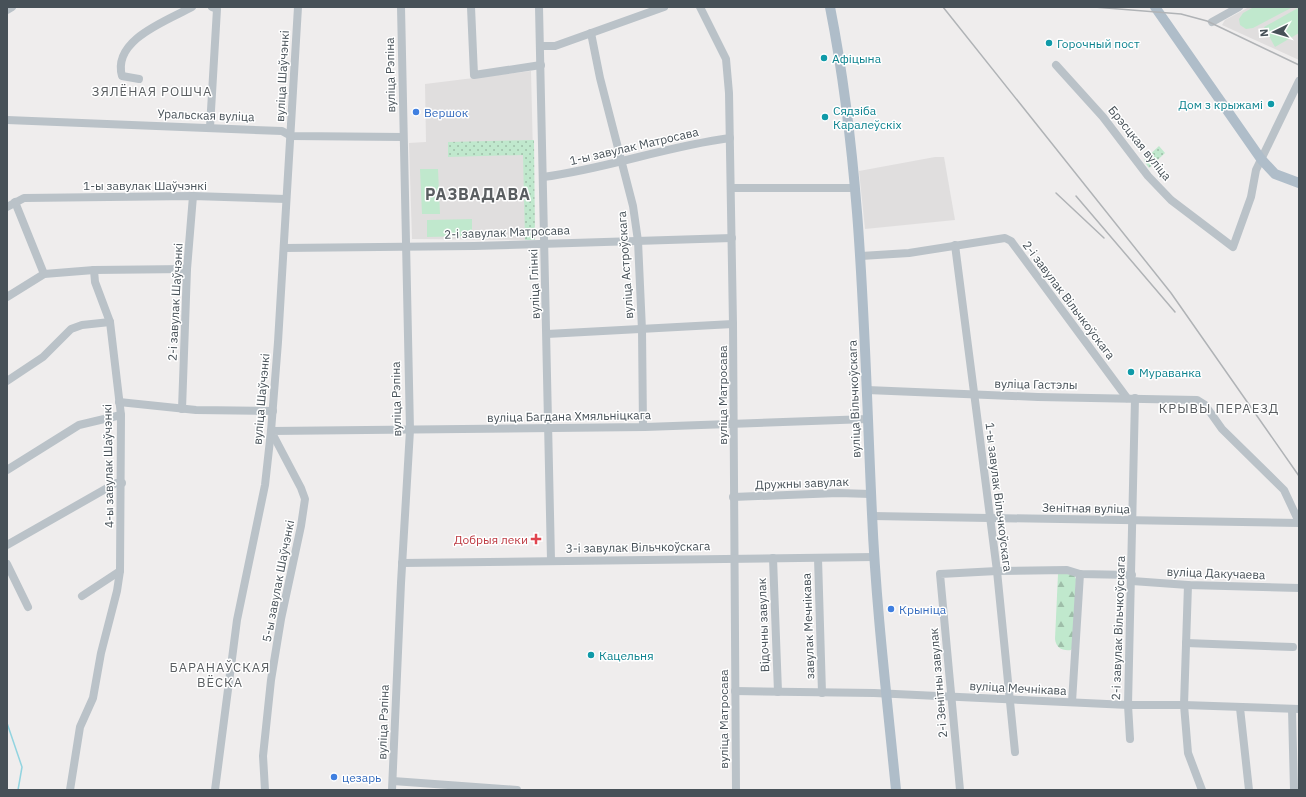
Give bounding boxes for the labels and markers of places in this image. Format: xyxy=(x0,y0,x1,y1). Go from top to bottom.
place label: Горочный пост xyxy=(1057,36,1140,51)
marker: Горочный пост xyxy=(1044,38,1054,48)
place label: Афіцына xyxy=(832,51,882,66)
marker: Афіцына xyxy=(819,53,829,63)
place label: Дом з крыжамі xyxy=(1178,97,1263,112)
marker: Дом з крыжамі xyxy=(1266,99,1276,109)
place label: Сядзіба Каралеўскіх xyxy=(833,103,902,132)
place label: Вершок xyxy=(424,105,469,120)
marker: Вершок xyxy=(411,107,421,117)
marker: Сядзіба Каралеўскіх xyxy=(820,112,830,122)
place label: Мураванка xyxy=(1139,365,1202,380)
marker: Мураванка xyxy=(1126,367,1136,377)
place label: Добрыя леки xyxy=(454,532,528,547)
marker: Добрыя леки xyxy=(531,534,541,544)
place label: Крыніца xyxy=(899,602,947,617)
marker: Крыніца xyxy=(886,604,896,614)
place label: Кацельня xyxy=(599,648,654,663)
marker: Кацельня xyxy=(586,650,596,660)
place label: цезарь xyxy=(342,770,381,785)
marker: цезарь xyxy=(329,772,339,782)

